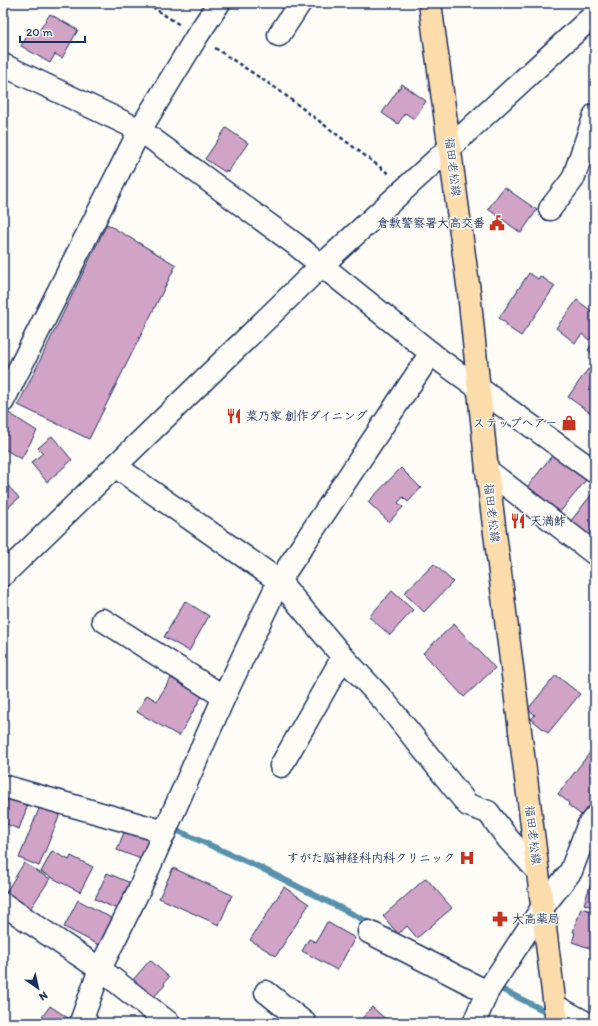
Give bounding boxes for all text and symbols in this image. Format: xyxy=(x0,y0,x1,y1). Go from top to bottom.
scale bar xyxy=(20,18,85,44)
text: 20 m xyxy=(26,25,53,39)
street label: 福田老松線 xyxy=(442,136,464,198)
public building icon: 倉敷警察署大高交番 xyxy=(488,214,506,232)
place label: 倉敷警察署大高交番 xyxy=(377,216,485,230)
restaurant icon: 菜乃家 創作ダイニング xyxy=(225,407,243,425)
place label: 菜乃家 創作ダイニング xyxy=(246,409,368,423)
shop icon: ステップヘアー xyxy=(560,414,578,432)
place label: ステップヘアー xyxy=(473,416,557,430)
street label: 福田老松線 xyxy=(481,482,503,544)
restaurant icon: 天満鮓 xyxy=(509,512,527,530)
place label: 天満鮓 xyxy=(530,514,566,528)
street label: 福田老松線 xyxy=(522,804,544,866)
hospital icon: すがた脳神経科内科クリニック xyxy=(458,849,476,867)
place label: すがた脳神経科内科クリニック xyxy=(287,851,455,865)
pharmacy icon: 大高薬局 xyxy=(491,910,509,928)
place label: 大高薬局 xyxy=(512,912,560,926)
north arrow xyxy=(18,968,58,1008)
text: N xyxy=(37,988,50,1003)

